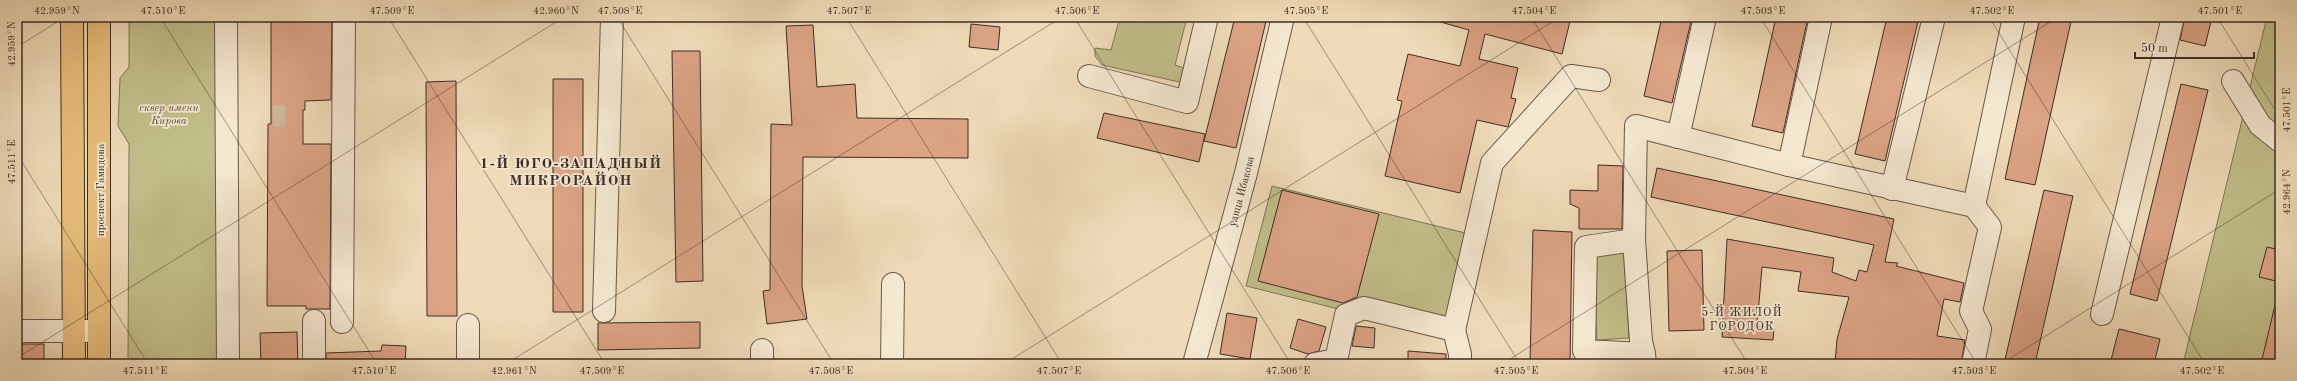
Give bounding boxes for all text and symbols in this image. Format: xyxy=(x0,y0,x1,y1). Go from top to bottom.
text: 42.959°N xyxy=(34,6,80,16)
text: 47.510°E xyxy=(141,6,185,16)
text: 47.509°E xyxy=(370,6,414,16)
text: 42.960°N xyxy=(533,6,579,16)
text: 47.508°E xyxy=(598,6,642,16)
text: 47.507°E xyxy=(827,6,871,16)
text: 47.506°E xyxy=(1055,6,1099,16)
text: 47.505°E xyxy=(1284,6,1328,16)
text: 47.504°E xyxy=(1512,6,1556,16)
text: 47.503°E xyxy=(1741,6,1785,16)
text: 47.502°E xyxy=(1970,6,2014,16)
text: 47.501°E xyxy=(2198,6,2242,16)
text: 42.959°N xyxy=(7,21,17,67)
scale bar xyxy=(2135,34,2254,60)
text: 50 m xyxy=(2141,42,2168,55)
text: 47.501°E xyxy=(2282,88,2292,132)
park label: сквер имени Кирова xyxy=(139,103,200,127)
text: 47.511°E xyxy=(7,140,17,184)
street label: проспект Гамидова xyxy=(96,143,107,236)
district label: 1-Й ЮГО-ЗАПАДНЫЙ МИКРОРАЙОН xyxy=(480,154,662,189)
street label: улица Ибакова xyxy=(1228,155,1257,228)
text: 42.964°N xyxy=(2282,169,2292,215)
district label: 5-Й ЖИЛОЙ ГОРОДОК xyxy=(1701,304,1783,333)
text: 47.511°E xyxy=(123,366,167,376)
text: 47.510°E xyxy=(352,366,396,376)
text: 42.961°N xyxy=(491,366,537,376)
text: 47.509°E xyxy=(580,366,624,376)
text: 47.508°E xyxy=(809,366,853,376)
text: 47.507°E xyxy=(1037,366,1081,376)
text: 47.506°E xyxy=(1266,366,1310,376)
text: 47.505°E xyxy=(1494,366,1538,376)
text: 47.504°E xyxy=(1723,366,1767,376)
text: 47.503°E xyxy=(1952,366,1996,376)
text: 47.502°E xyxy=(2180,366,2224,376)

